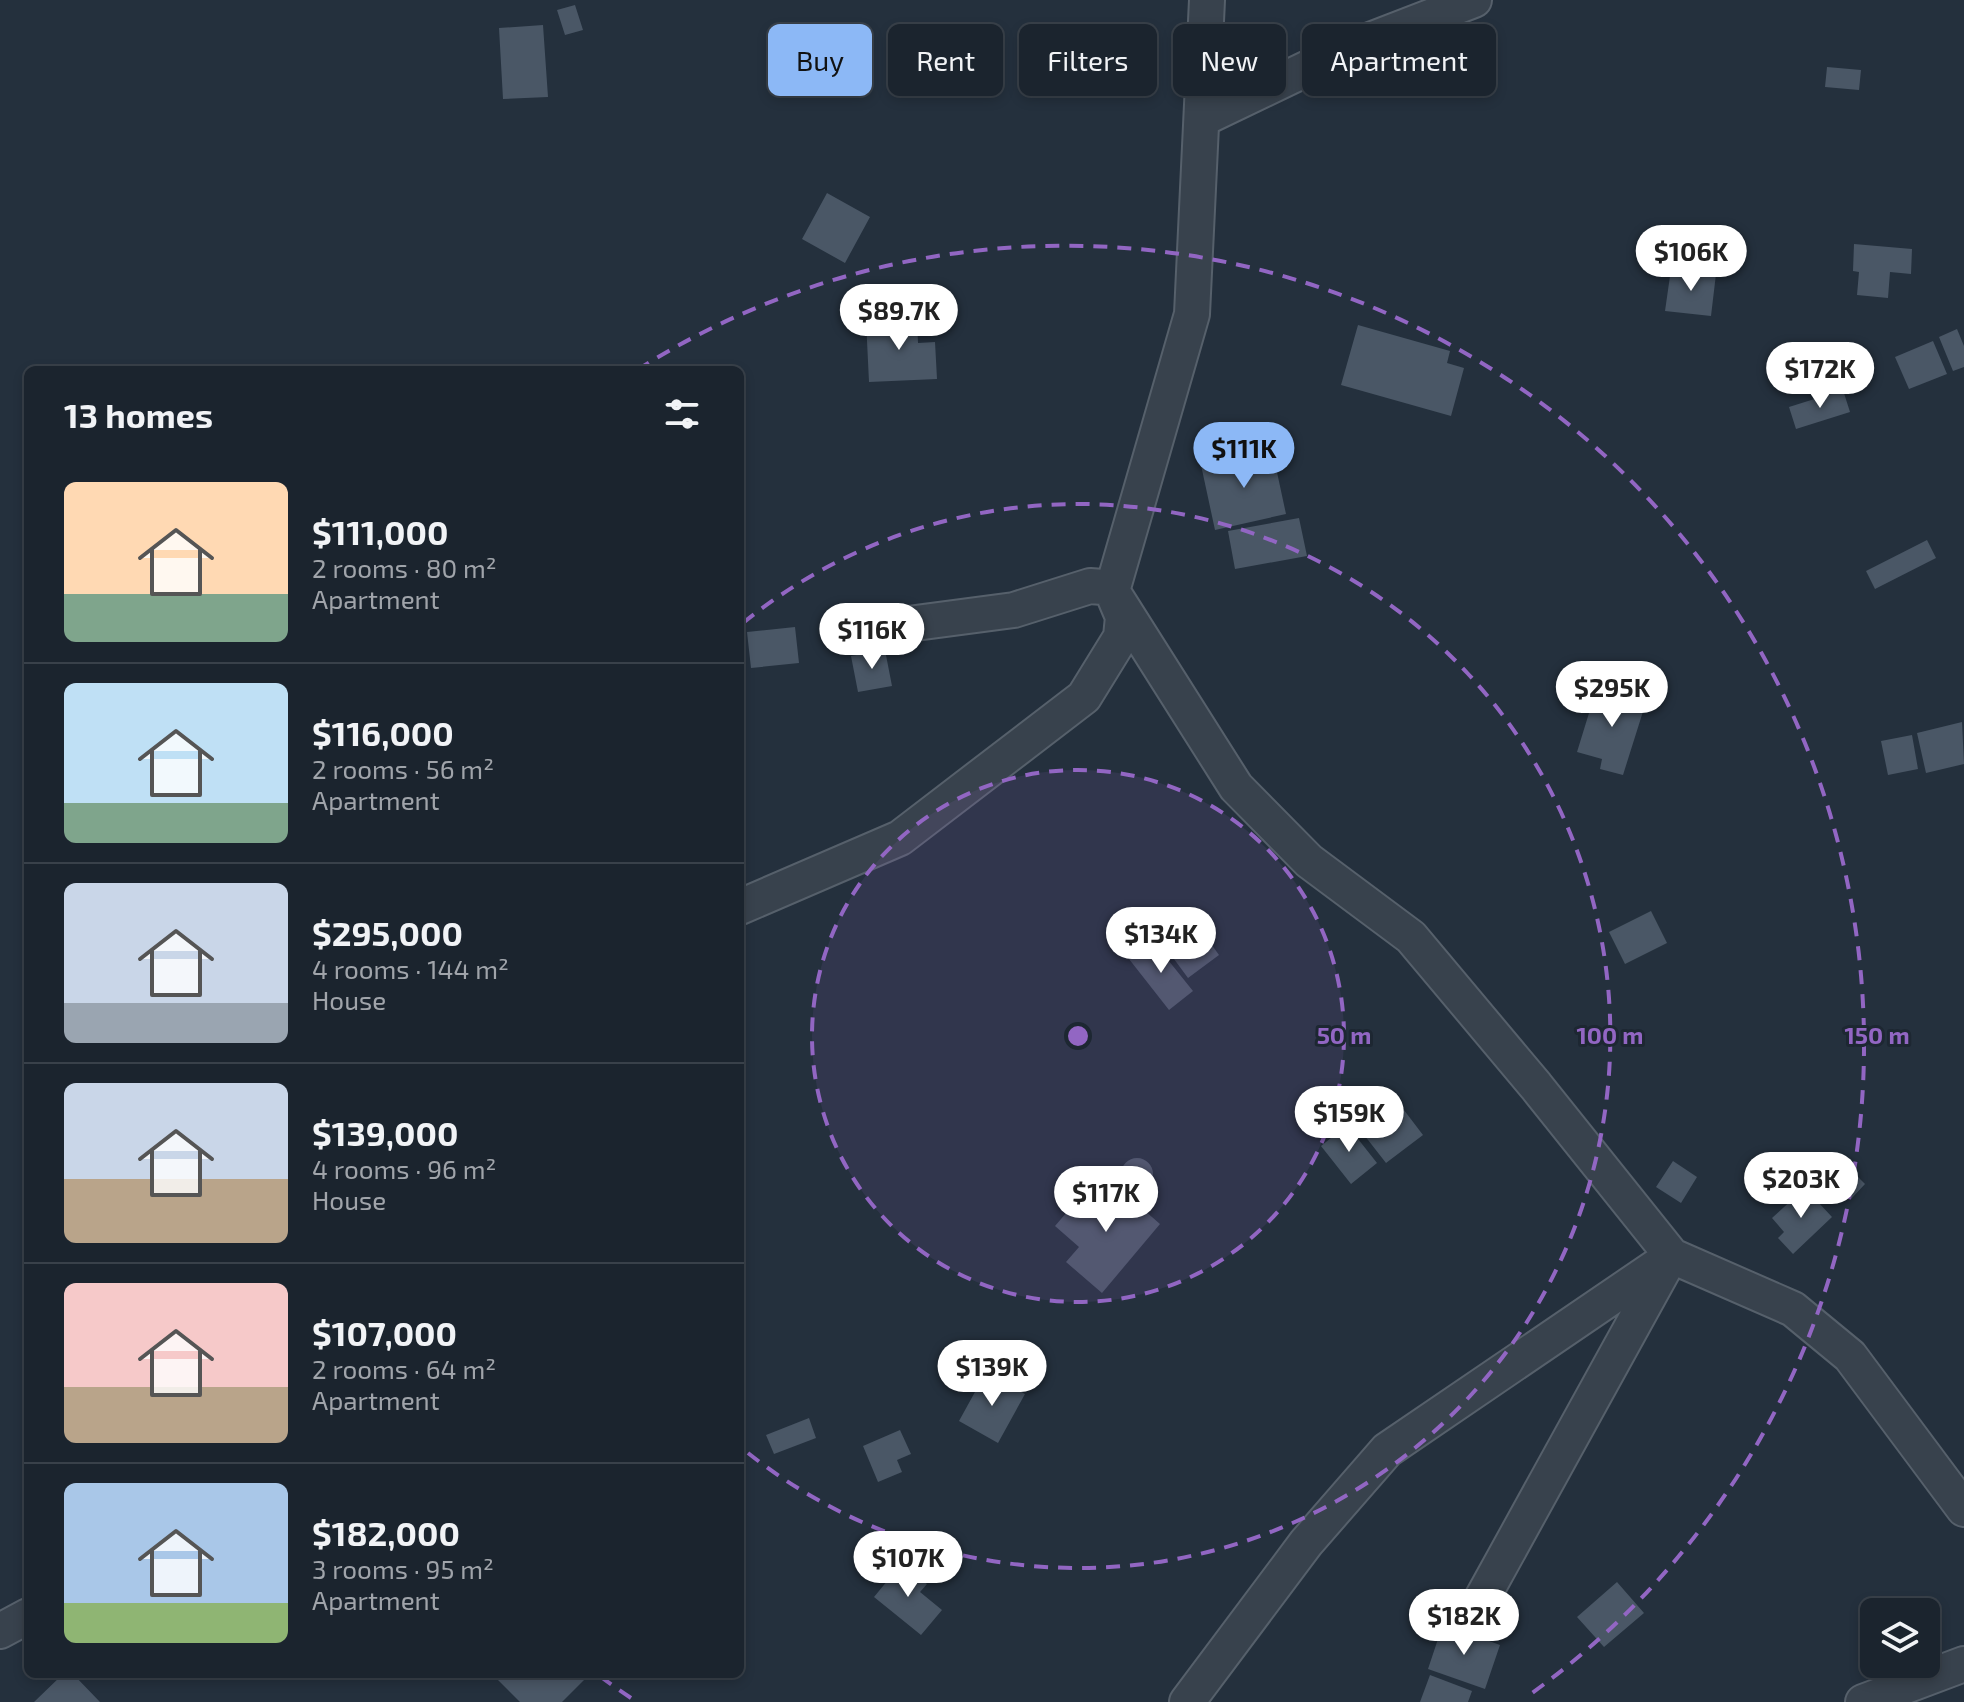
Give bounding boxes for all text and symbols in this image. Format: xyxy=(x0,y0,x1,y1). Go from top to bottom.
chip: Buy xyxy=(768,24,872,96)
chip: Rent xyxy=(888,24,1003,96)
chip: Filters xyxy=(1019,24,1157,96)
chip: New xyxy=(1173,24,1286,96)
chip: Apartment xyxy=(1302,24,1496,96)
pin: $106K xyxy=(1635,225,1747,293)
text: $106K xyxy=(1654,235,1728,266)
pin: $89.7K xyxy=(834,284,964,352)
text: $89.7K xyxy=(858,294,940,325)
pin: $172K xyxy=(1764,342,1876,410)
text: $172K xyxy=(1784,352,1856,383)
icon: filters xyxy=(660,392,704,436)
text: 13 homes xyxy=(64,394,213,435)
pin: $111K xyxy=(1188,422,1300,490)
text: $111K xyxy=(1211,432,1277,463)
text: $111,000 xyxy=(312,511,448,552)
icon: home xyxy=(128,514,224,610)
text: 2 rooms · 80 m² xyxy=(312,552,497,583)
text: Apartment xyxy=(312,583,440,614)
pin: $116K xyxy=(816,603,928,671)
text: $116K xyxy=(837,613,907,644)
pin: $295K xyxy=(1556,661,1668,729)
text: $295K xyxy=(1574,671,1650,702)
text: $116,000 xyxy=(312,712,454,753)
icon: home xyxy=(128,715,224,811)
text: 2 rooms · 56 m² xyxy=(312,753,494,784)
text: Apartment xyxy=(312,784,440,815)
pin: $134K xyxy=(1105,907,1217,975)
text: $295,000 xyxy=(312,912,463,953)
icon: home xyxy=(128,915,224,1011)
text: $134K xyxy=(1124,917,1198,948)
text: 4 rooms · 144 m² xyxy=(312,953,509,984)
text: House xyxy=(312,984,386,1015)
text: 50 m xyxy=(1317,1020,1371,1049)
text: 100 m xyxy=(1577,1020,1643,1049)
text: 150 m xyxy=(1844,1020,1910,1049)
centre of rings xyxy=(1064,1022,1092,1050)
pin: $159K xyxy=(1293,1086,1405,1154)
text: $159K xyxy=(1313,1096,1385,1127)
text: $139,000 xyxy=(312,1112,458,1153)
icon: home xyxy=(128,1115,224,1211)
pin: $203K xyxy=(1745,1152,1857,1220)
text: 4 rooms · 96 m² xyxy=(312,1153,496,1184)
text: $203K xyxy=(1762,1162,1840,1193)
pin: $117K xyxy=(1050,1166,1162,1234)
text: $117K xyxy=(1072,1176,1140,1207)
text: House xyxy=(312,1184,386,1215)
text: $107,000 xyxy=(312,1312,457,1353)
icon: home xyxy=(128,1315,224,1411)
pin: $139K xyxy=(936,1340,1048,1408)
text: $139K xyxy=(956,1350,1028,1381)
text: 2 rooms · 64 m² xyxy=(312,1353,496,1384)
text: Apartment xyxy=(312,1384,440,1415)
text: $182,000 xyxy=(312,1512,460,1553)
icon: home xyxy=(128,1515,224,1611)
pin: $107K xyxy=(852,1531,964,1599)
text: $107K xyxy=(872,1541,944,1572)
text: 3 rooms · 95 m² xyxy=(312,1553,494,1584)
text: Apartment xyxy=(312,1584,440,1615)
pin: $182K xyxy=(1408,1589,1520,1657)
map controls xyxy=(1860,1598,1940,1678)
button: layers xyxy=(1860,1598,1940,1678)
text: $182K xyxy=(1427,1599,1501,1630)

